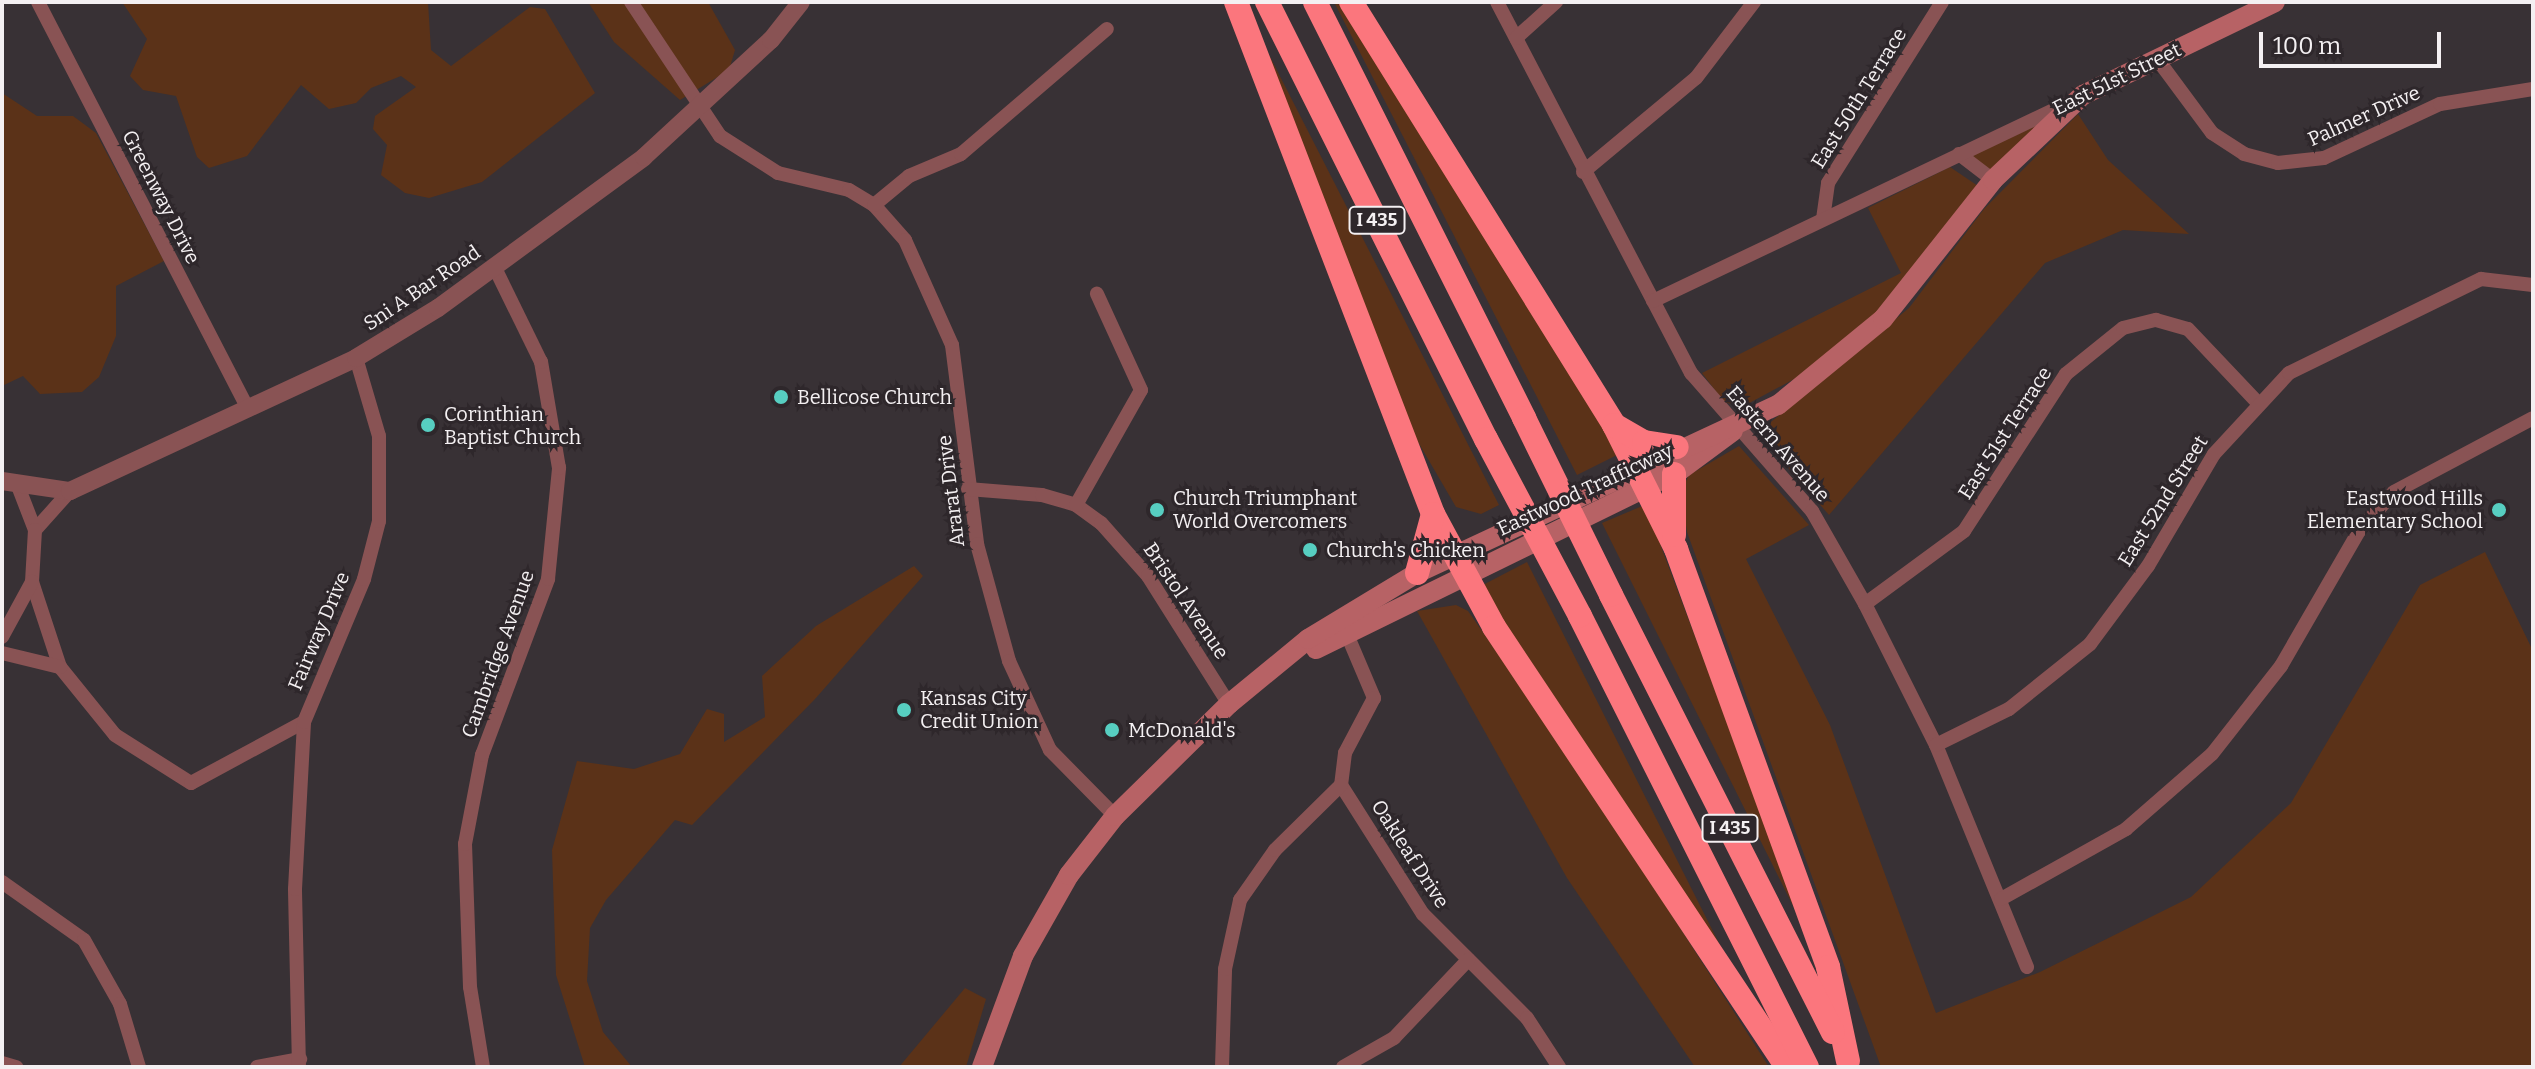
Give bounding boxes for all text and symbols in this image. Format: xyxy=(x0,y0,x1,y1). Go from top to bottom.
scale bar xyxy=(2263,16,2445,66)
street label: East 50th Terrace xyxy=(1806,23,1912,173)
text: 100 m xyxy=(2273,32,2341,60)
street label: East 51st Street xyxy=(2049,38,2185,120)
street label: Palmer Drive xyxy=(2304,81,2424,151)
street label: Greenway Drive xyxy=(117,126,205,268)
road number: I 435 xyxy=(1347,206,1407,234)
street label: Sni A Bar Road xyxy=(359,240,485,336)
street label: East 51st Terrace xyxy=(1953,362,2057,504)
street label: Eastern Avenue xyxy=(1721,381,1835,507)
place label: Bellicose Church xyxy=(797,385,952,409)
marker: Bellicose Church xyxy=(772,388,790,406)
place label: Corinthian Baptist Church xyxy=(444,402,581,449)
marker: Corinthian Baptist Church xyxy=(419,416,437,434)
street label: East 52nd Street xyxy=(2113,431,2213,571)
street label: Ararat Drive xyxy=(932,434,970,548)
street label: Eastwood Trafficway xyxy=(1493,439,1677,541)
place label: Church Triumphant World Overcomers xyxy=(1173,486,1357,533)
place label: Eastwood Hills Elementary School xyxy=(2307,486,2483,533)
marker: Church Triumphant World Overcomers xyxy=(1148,501,1166,519)
marker: Eastwood Hills Elementary School xyxy=(2490,501,2508,519)
street label: Bristol Avenue xyxy=(1138,538,1234,664)
place label: Church's Chicken xyxy=(1326,538,1485,562)
marker: Church's Chicken xyxy=(1301,541,1319,559)
street label: Cambridge Avenue xyxy=(457,567,539,741)
street label: Fairway Drive xyxy=(283,568,355,694)
place label: Kansas City Credit Union xyxy=(920,686,1038,733)
marker: Kansas City Credit Union xyxy=(895,701,913,719)
place label: McDonald's xyxy=(1128,718,1235,742)
marker: McDonald's xyxy=(1103,721,1121,739)
street label: Oakleaf Drive xyxy=(1366,795,1454,913)
road number: I 435 xyxy=(1700,814,1760,842)

